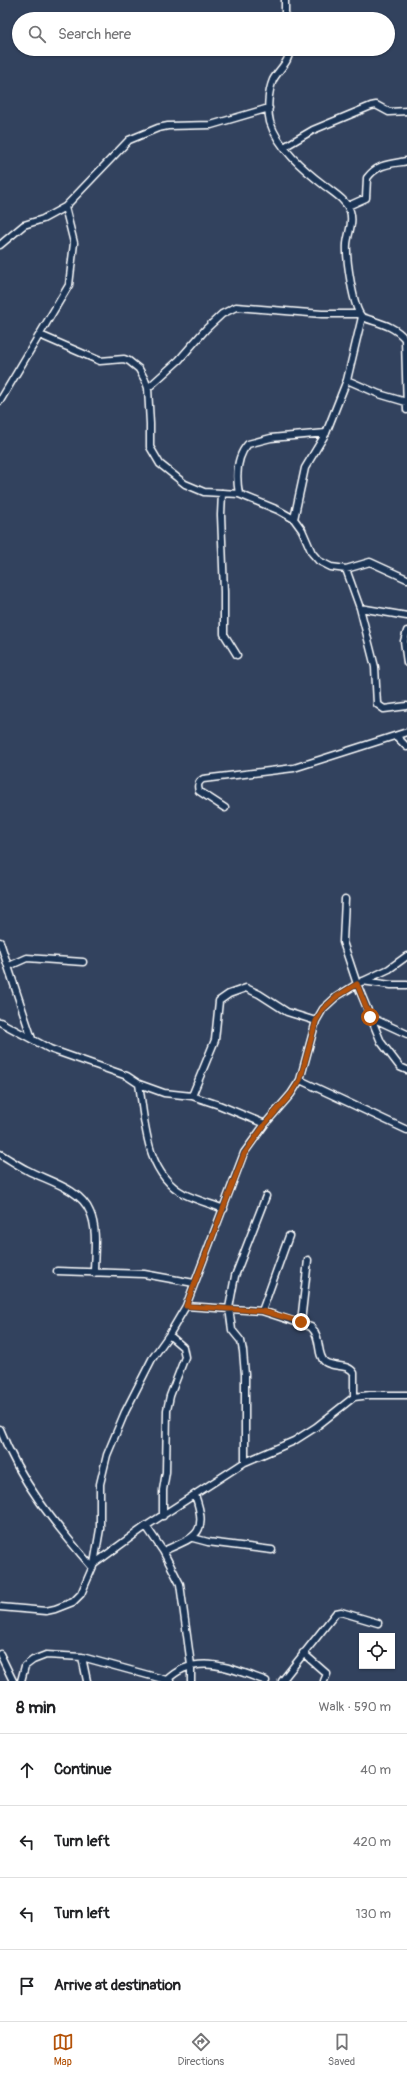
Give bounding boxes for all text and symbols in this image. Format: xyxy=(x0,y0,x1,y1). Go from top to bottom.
search box xyxy=(12,12,395,56)
icon: search xyxy=(26,23,48,45)
text: Search here xyxy=(58,25,131,44)
route start xyxy=(361,1008,379,1026)
route end xyxy=(292,1313,310,1331)
map controls xyxy=(359,1633,395,1669)
button: locate xyxy=(359,1633,395,1669)
text: 8 min xyxy=(16,1697,56,1718)
text: Walk · 590 m xyxy=(319,1699,391,1715)
icon: ahead xyxy=(16,1759,38,1781)
text: Continue xyxy=(54,1760,112,1779)
text: 40 m xyxy=(360,1762,391,1778)
icon: left xyxy=(16,1831,38,1853)
text: Turn left xyxy=(54,1832,110,1851)
text: 420 m xyxy=(353,1834,391,1850)
icon: left xyxy=(16,1903,38,1925)
text: Turn left xyxy=(54,1904,110,1923)
text: 130 m xyxy=(355,1906,391,1922)
icon: arrive xyxy=(16,1975,38,1997)
text: Arrive at destination xyxy=(54,1976,181,1995)
tab: Map xyxy=(52,2031,74,2068)
tab: Directions xyxy=(178,2031,224,2068)
tab: Saved xyxy=(328,2031,355,2068)

